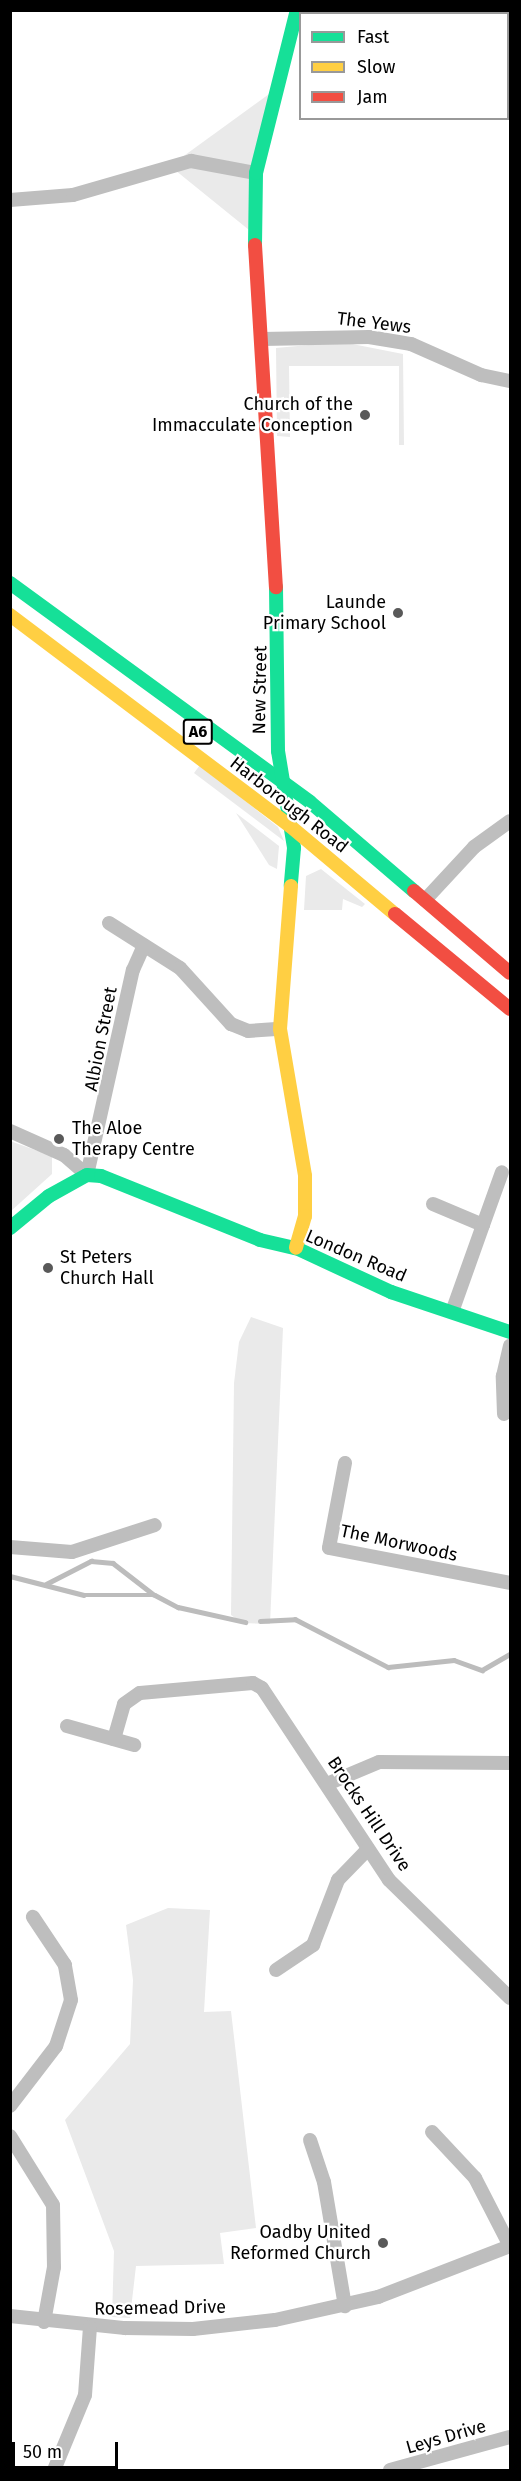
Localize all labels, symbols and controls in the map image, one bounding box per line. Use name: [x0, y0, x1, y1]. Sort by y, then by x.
legend: [299, 12, 509, 120]
text: Fast: [357, 26, 389, 48]
text: Slow: [357, 56, 395, 78]
text: Jam: [357, 86, 388, 108]
street label: The Yews: [336, 308, 412, 338]
place label: Church of the Immacculate Conception: [152, 394, 353, 436]
marker: Church of the Immacculate Conception: [358, 408, 372, 422]
place label: Launde Primary School: [263, 592, 386, 634]
marker: Launde Primary School: [391, 606, 405, 620]
street label: New Street: [248, 646, 272, 734]
road number: A6: [182, 719, 214, 745]
street label: Harborough Road: [226, 752, 352, 858]
street label: Albion Street: [80, 985, 122, 1093]
place label: The Aloe Therapy Centre: [72, 1118, 195, 1160]
marker: The Aloe Therapy Centre: [50, 1130, 68, 1148]
street label: London Road: [302, 1225, 410, 1287]
place label: St Peters Church Hall: [60, 1247, 154, 1290]
marker: St Peters Church Hall: [41, 1261, 55, 1275]
street label: The Morwoods: [339, 1520, 459, 1566]
street label: Brocks Hill Drive: [323, 1753, 415, 1875]
place label: Oadby United Reformed Church: [230, 2222, 371, 2264]
marker: Oadby United Reformed Church: [376, 2236, 390, 2250]
street label: Rosemead Drive: [94, 2296, 226, 2320]
street label: Leys Drive: [403, 2415, 489, 2459]
scale bar: [15, 2430, 122, 2468]
text: 50 m: [23, 2441, 62, 2463]

